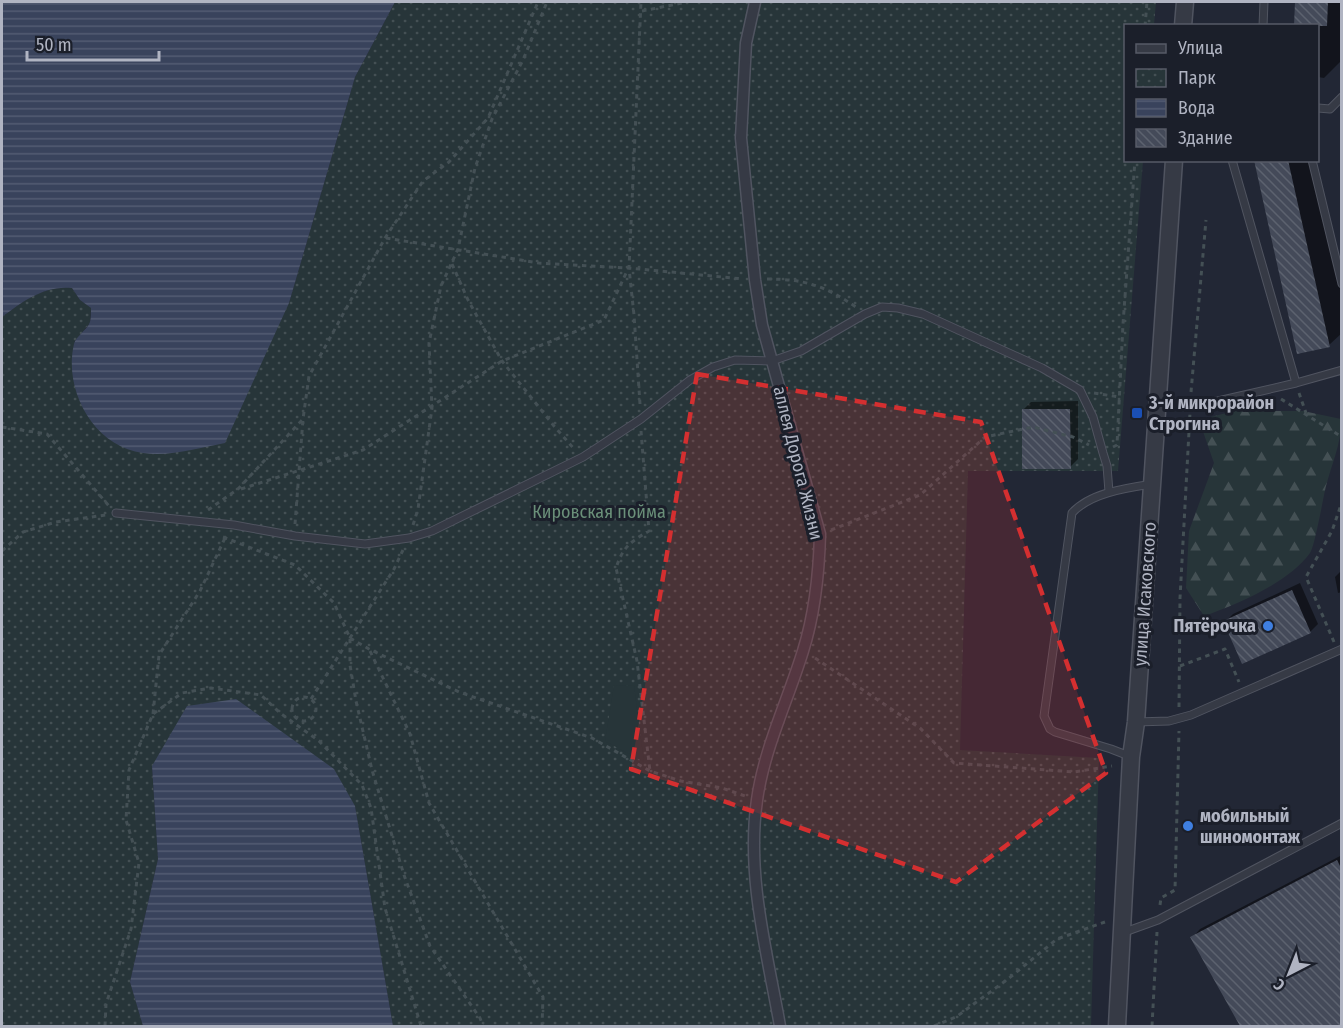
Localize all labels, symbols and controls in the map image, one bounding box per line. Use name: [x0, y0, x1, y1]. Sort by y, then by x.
scale bar: [27, 24, 159, 62]
legend: [1124, 24, 1319, 162]
text: 50 m: [36, 34, 72, 56]
text: Улица: [1177, 37, 1223, 59]
text: Парк: [1178, 67, 1216, 89]
text: Вода: [1178, 97, 1215, 119]
text: Здание: [1178, 127, 1233, 149]
street label: аллея Дорога Жизни: [768, 384, 828, 542]
place label: 3-й микрорайон Строгина: [1148, 392, 1274, 435]
marker: 3-й микрорайон Строгина: [1130, 406, 1144, 420]
park label: Кировская пойма: [532, 501, 666, 523]
street label: улица Исаковского: [1129, 521, 1161, 667]
place label: Пятёрочка: [1174, 615, 1256, 637]
marker: Пятёрочка: [1261, 619, 1275, 633]
place label: мобильный шиномонтаж: [1200, 805, 1301, 848]
marker: мобильный шиномонтаж: [1181, 819, 1195, 833]
north arrow: [1259, 944, 1319, 1004]
text: С: [1269, 975, 1289, 995]

